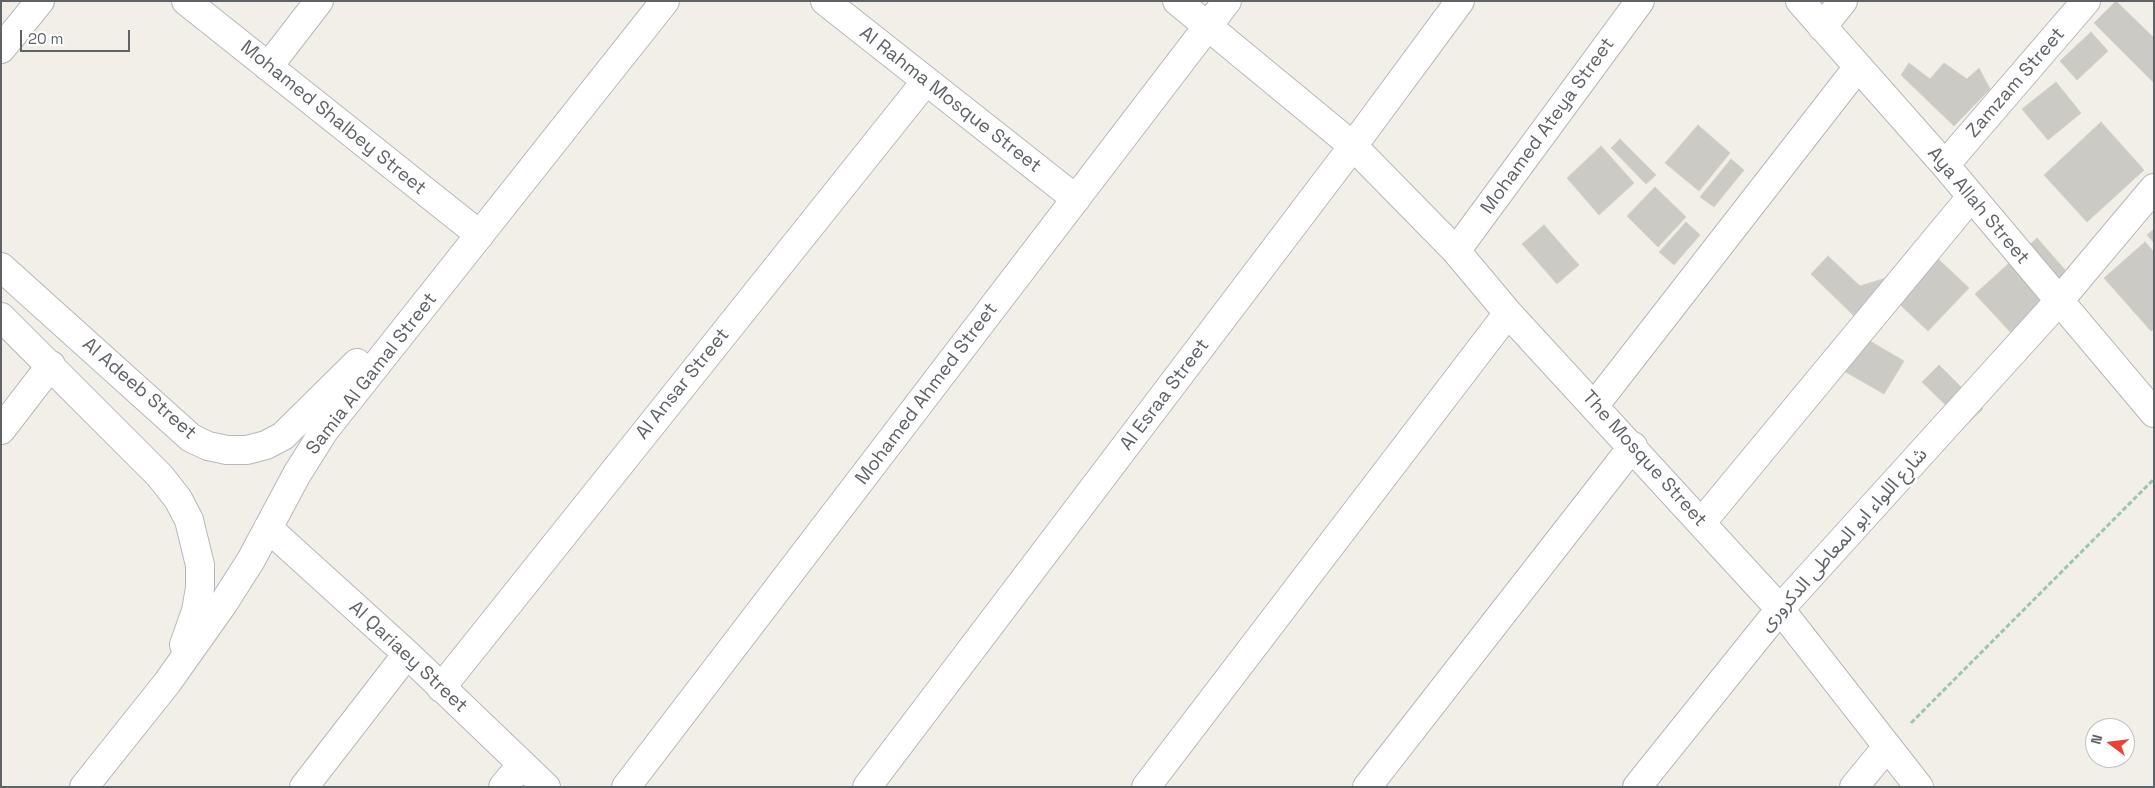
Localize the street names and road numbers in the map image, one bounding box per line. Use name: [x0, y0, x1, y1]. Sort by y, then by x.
street label: Al Rahma Mosque Street: [855, 22, 1045, 178]
street label: Zamzam Street: [1962, 23, 2070, 143]
street label: Mohamed Ateya Street: [1476, 33, 1620, 219]
street label: Mohamed Shalbey Street: [236, 36, 430, 200]
street label: Aya Allah Street: [1922, 143, 2034, 269]
street label: Samia Al Gamal Street: [302, 288, 442, 460]
street label: Mohamed Ahmed Street: [851, 299, 1003, 489]
street label: Al Ansar Street: [631, 324, 735, 444]
street label: Al Adeeb Street: [77, 333, 201, 445]
street label: Al Esraa Street: [1116, 335, 1214, 455]
street label: The Mosque Street: [1577, 386, 1711, 532]
street label: شارع اللواء ابو المعاطى الدكرورى: [1756, 444, 1932, 636]
street label: Al Qariaey Street: [344, 596, 472, 718]

